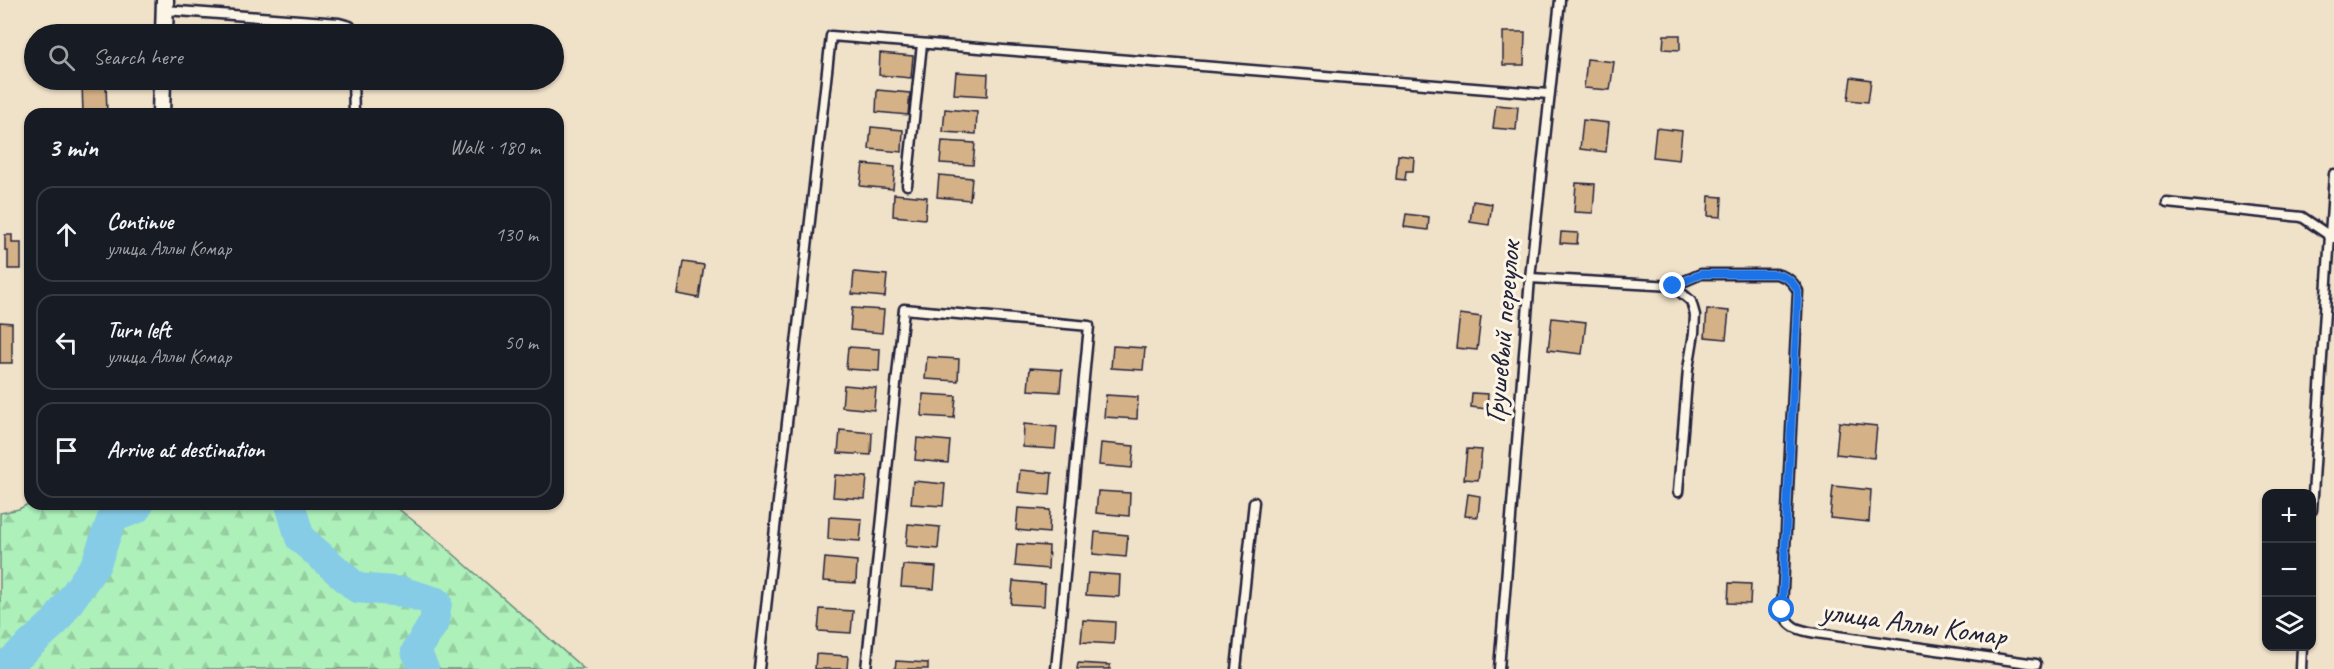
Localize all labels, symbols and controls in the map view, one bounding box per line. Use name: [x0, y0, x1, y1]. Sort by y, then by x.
search box: [24, 24, 564, 90]
icon: search: [45, 41, 78, 74]
text: Search here: [93, 43, 183, 71]
text: 3 min: [48, 131, 98, 164]
text: Walk · 180 m: [450, 135, 540, 160]
text: Continue: [107, 208, 173, 236]
icon: ahead: [50, 218, 83, 251]
text: 130 m: [495, 222, 538, 247]
text: улица Аллы Комар: [107, 236, 231, 261]
street label: Грушевый переулок: [1475, 237, 1529, 424]
route end: [1659, 272, 1685, 298]
text: Turn left: [107, 316, 171, 344]
icon: left: [50, 326, 83, 359]
text: 50 m: [504, 330, 538, 355]
text: улица Аллы Комар: [107, 344, 231, 369]
icon: arrive: [50, 434, 83, 467]
text: Arrive at destination: [107, 436, 264, 464]
map controls: [2262, 489, 2316, 651]
button: +: [2262, 489, 2316, 543]
button: −: [2262, 543, 2316, 597]
street label: улица Аллы Комар: [1817, 591, 2011, 655]
route start: [1768, 596, 1794, 622]
button: layers: [2262, 597, 2316, 651]

